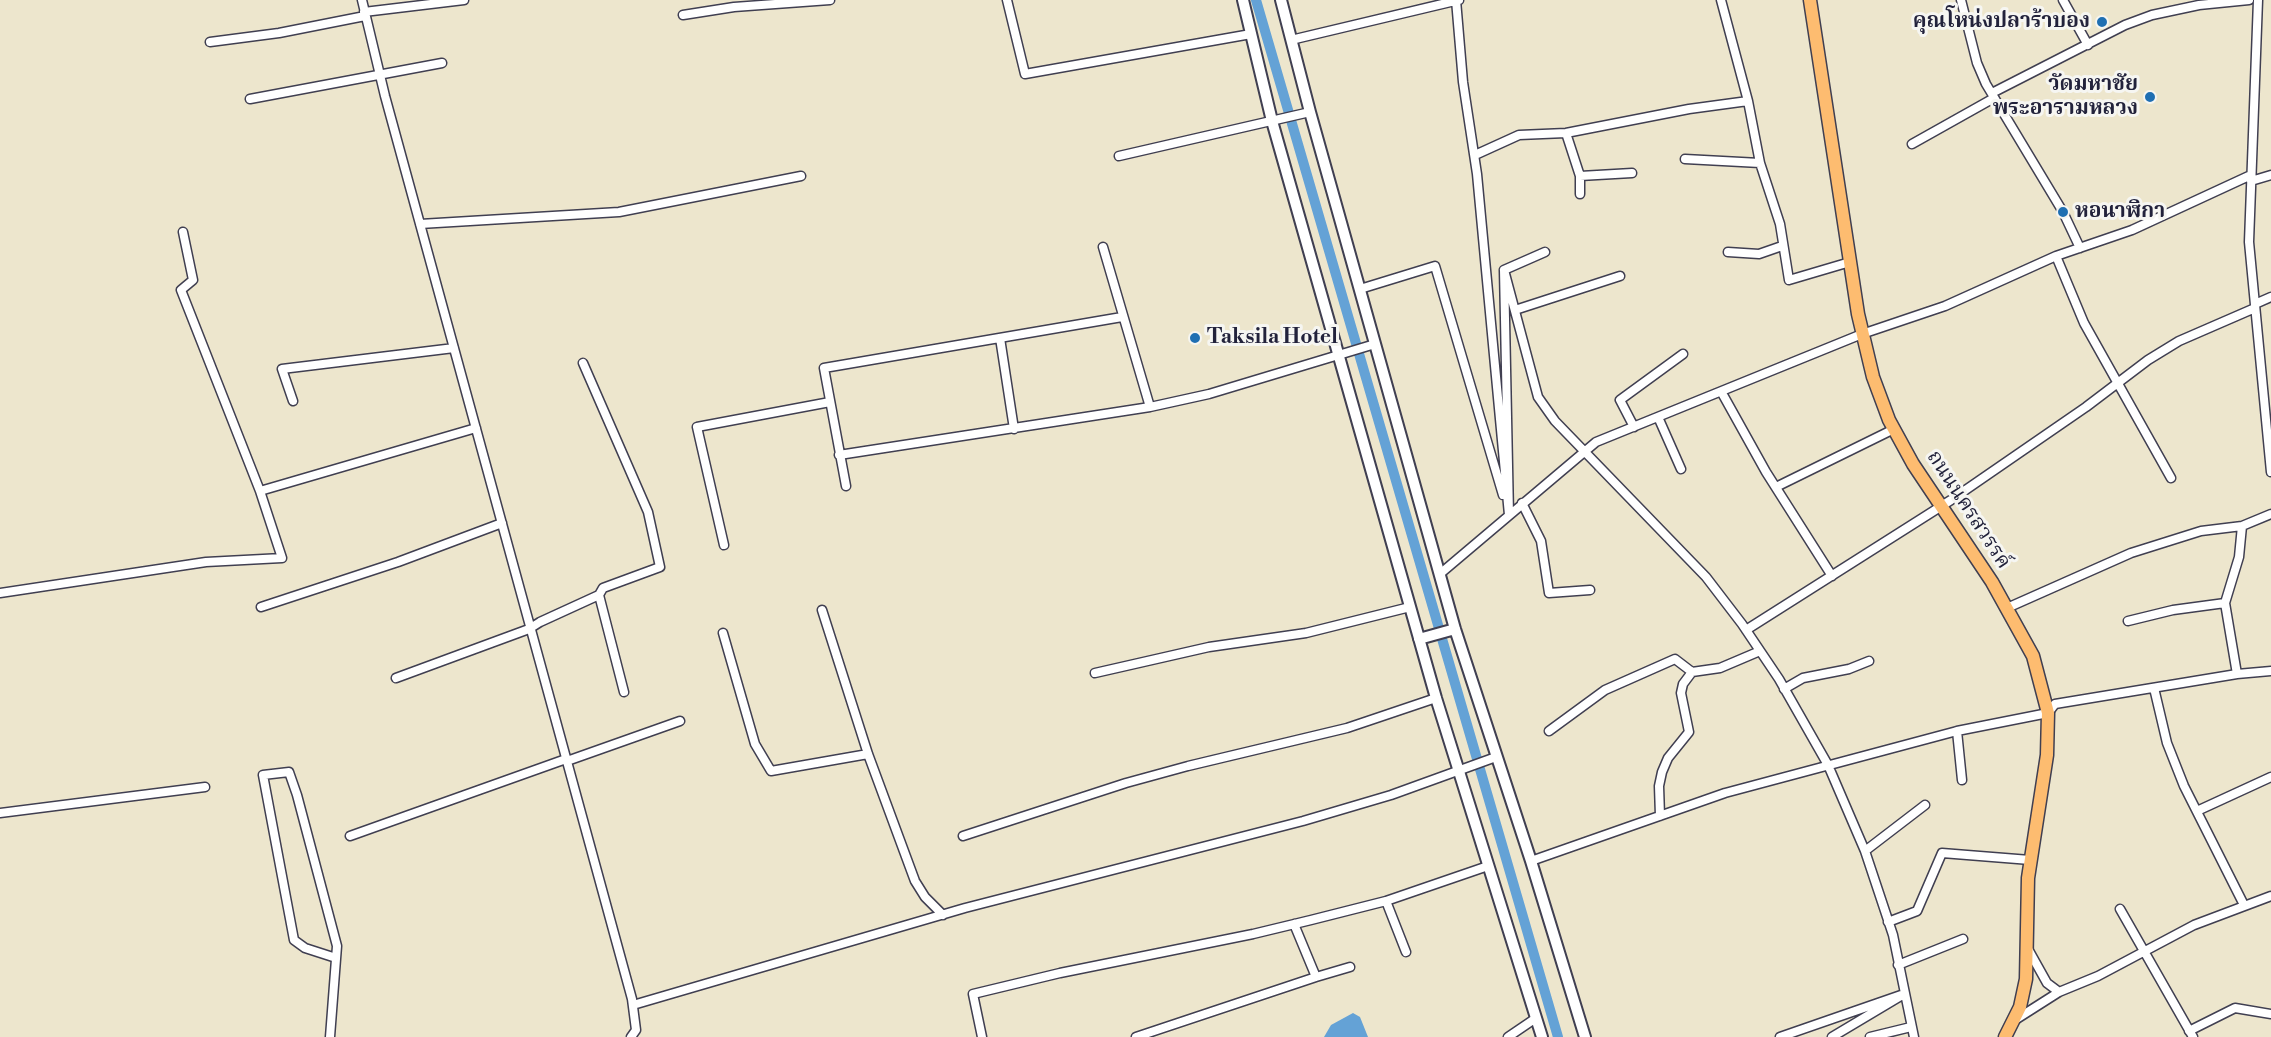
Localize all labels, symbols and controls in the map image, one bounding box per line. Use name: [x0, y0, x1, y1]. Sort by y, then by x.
place label: คุณโหน่งปลาร้าบอง: [1913, 9, 2090, 35]
marker: คุณโหน่งปลาร้าบอง: [2095, 15, 2109, 29]
place label: วัดมหาชัย พระอารามหลวง: [1993, 72, 2138, 122]
marker: วัดมหาชัย พระอารามหลวง: [2143, 90, 2157, 104]
place label: หอนาฬิกา: [2075, 199, 2165, 225]
marker: หอนาฬิกา: [2056, 205, 2070, 219]
place label: Taksila Hotel: [1207, 325, 1338, 351]
marker: Taksila Hotel: [1188, 331, 1202, 345]
street label: ถนนนครสวรรค์: [1920, 446, 2016, 574]

